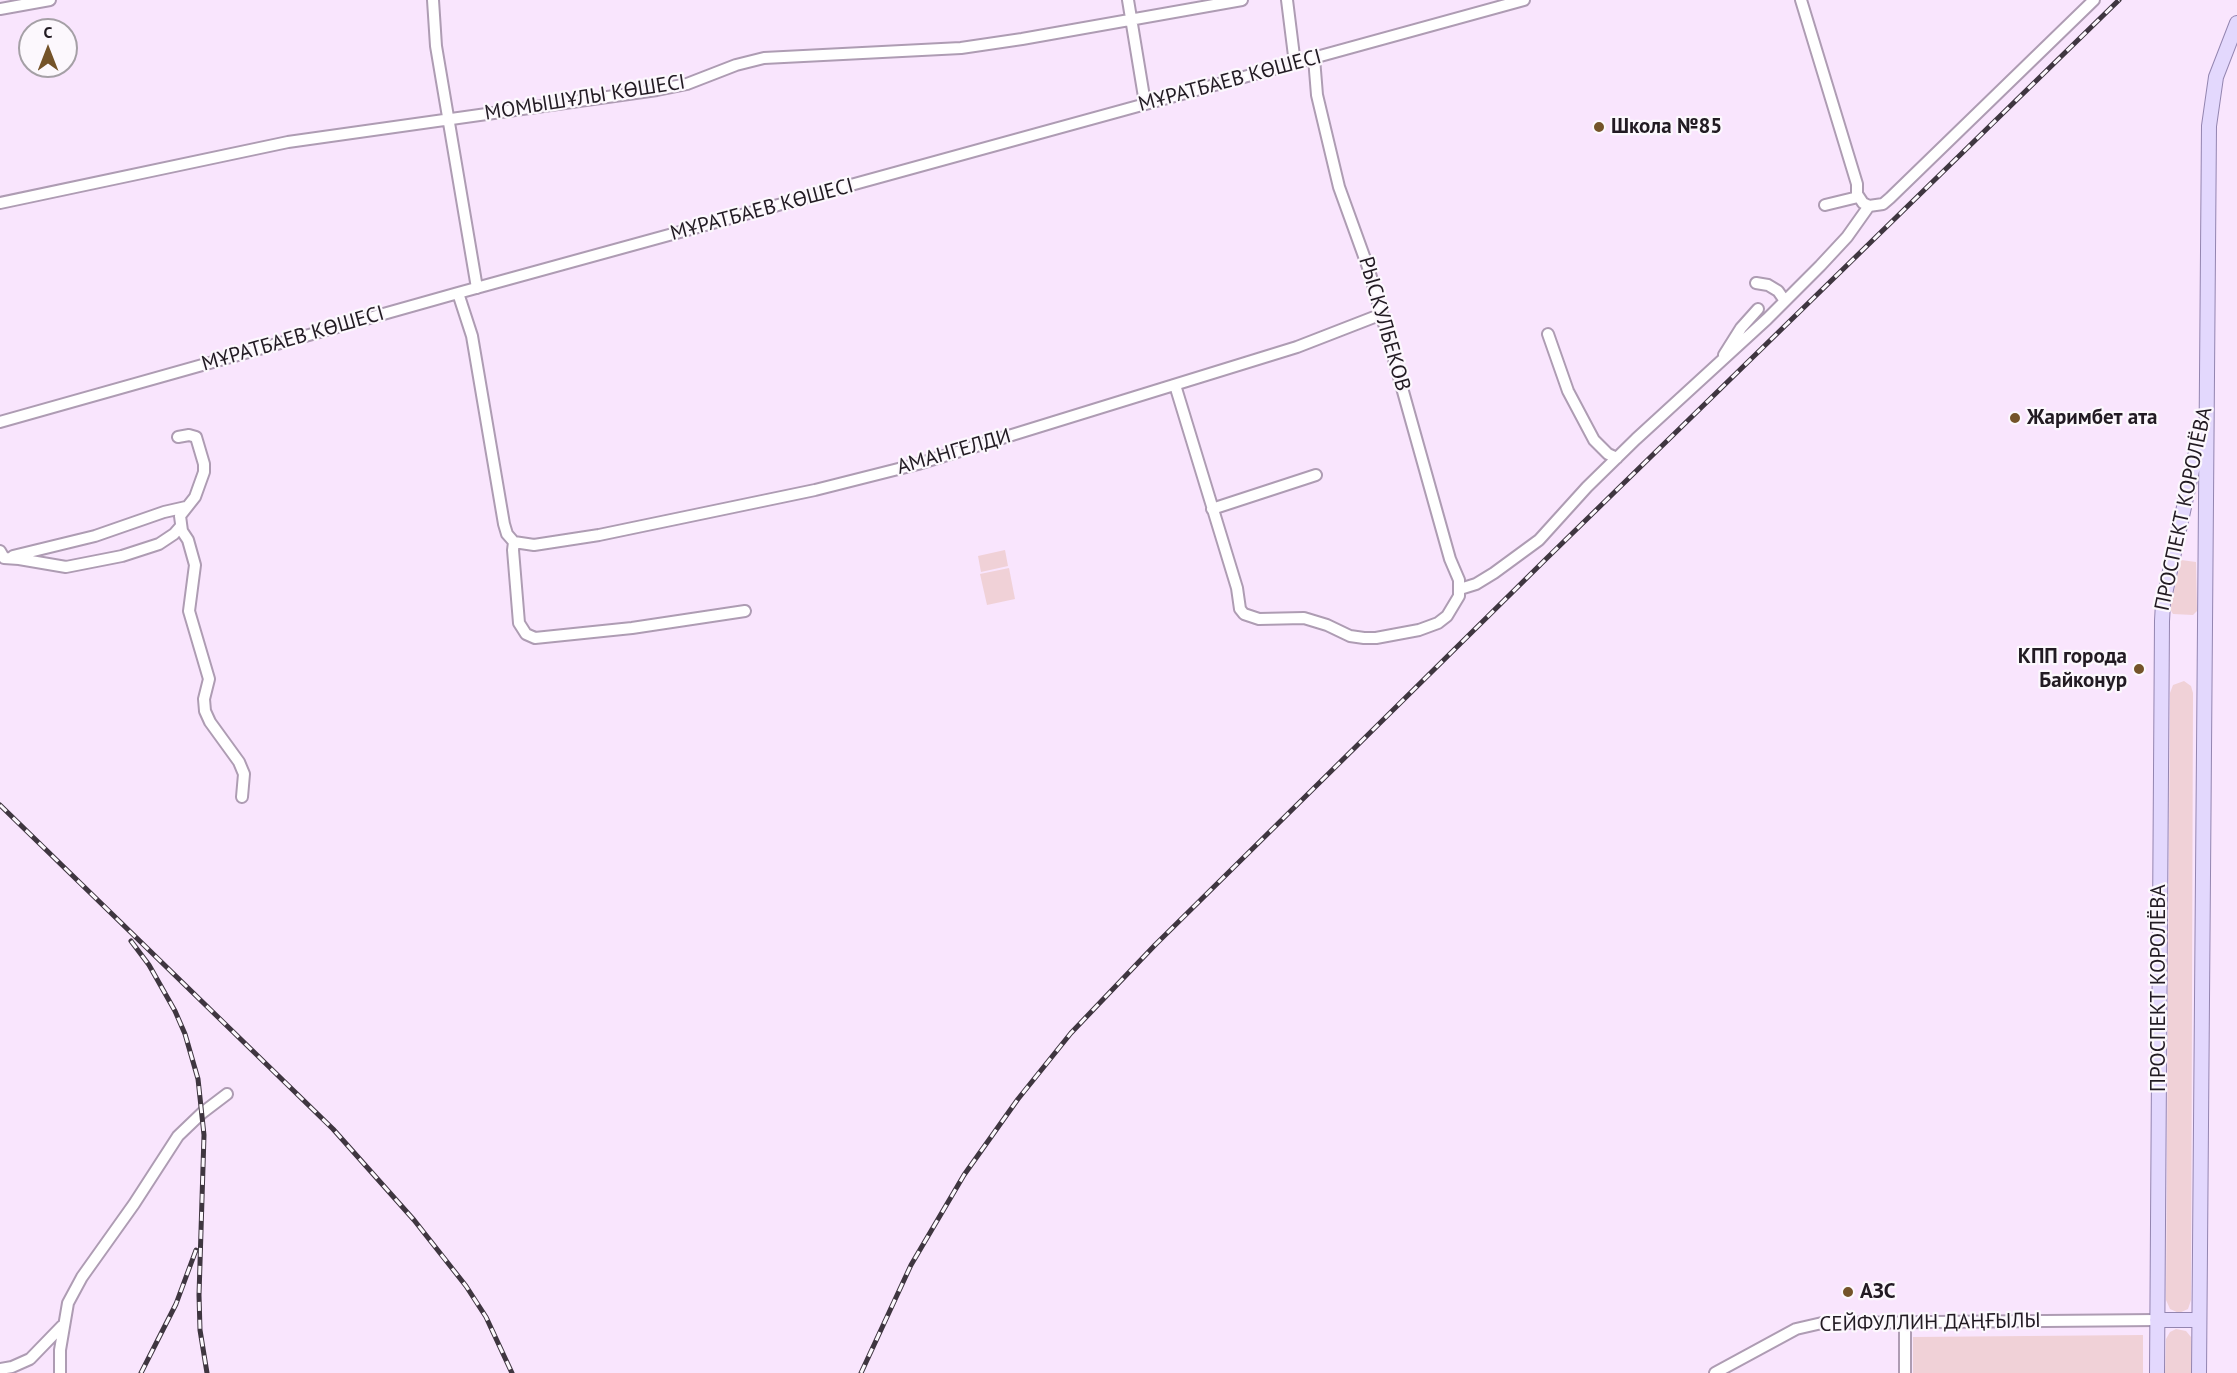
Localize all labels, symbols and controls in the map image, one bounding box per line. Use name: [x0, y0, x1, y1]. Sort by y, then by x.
north arrow: [18, 18, 78, 78]
text: С: [44, 22, 52, 42]
street label: МҰРАТБАЕВ КӨШЕСІ: [1136, 44, 1324, 118]
street label: МОМЫШҰЛЫ КӨШЕСІ: [483, 70, 687, 126]
place label: Школа №85: [1611, 114, 1722, 140]
marker: Школа №85: [1592, 120, 1606, 134]
street label: МҰРАТБАЕВ КӨШЕСІ: [668, 173, 856, 247]
street label: РЫСКУЛБЕКОВ: [1353, 254, 1415, 394]
street label: МҰРАТБАЕВ КӨШЕСІ: [199, 301, 387, 377]
place label: Жаримбет ата: [2027, 405, 2157, 431]
street label: ПРОСПЕКТ КОРОЛЁВА: [2150, 405, 2218, 613]
marker: Жаримбет ата: [2008, 411, 2022, 425]
street label: АМАНГЕЛДИ: [894, 424, 1014, 480]
place label: КПП города Байконур: [2018, 644, 2127, 694]
marker: КПП города Байконур: [2132, 662, 2146, 676]
street label: ПРОСПЕКТ КОРОЛЁВА: [2146, 884, 2172, 1092]
place label: АЗС: [1860, 1279, 1895, 1305]
marker: АЗС: [1841, 1285, 1855, 1299]
street label: СЕЙФУЛЛИН ДАҢҒЫЛЫ: [1819, 1308, 2041, 1338]

